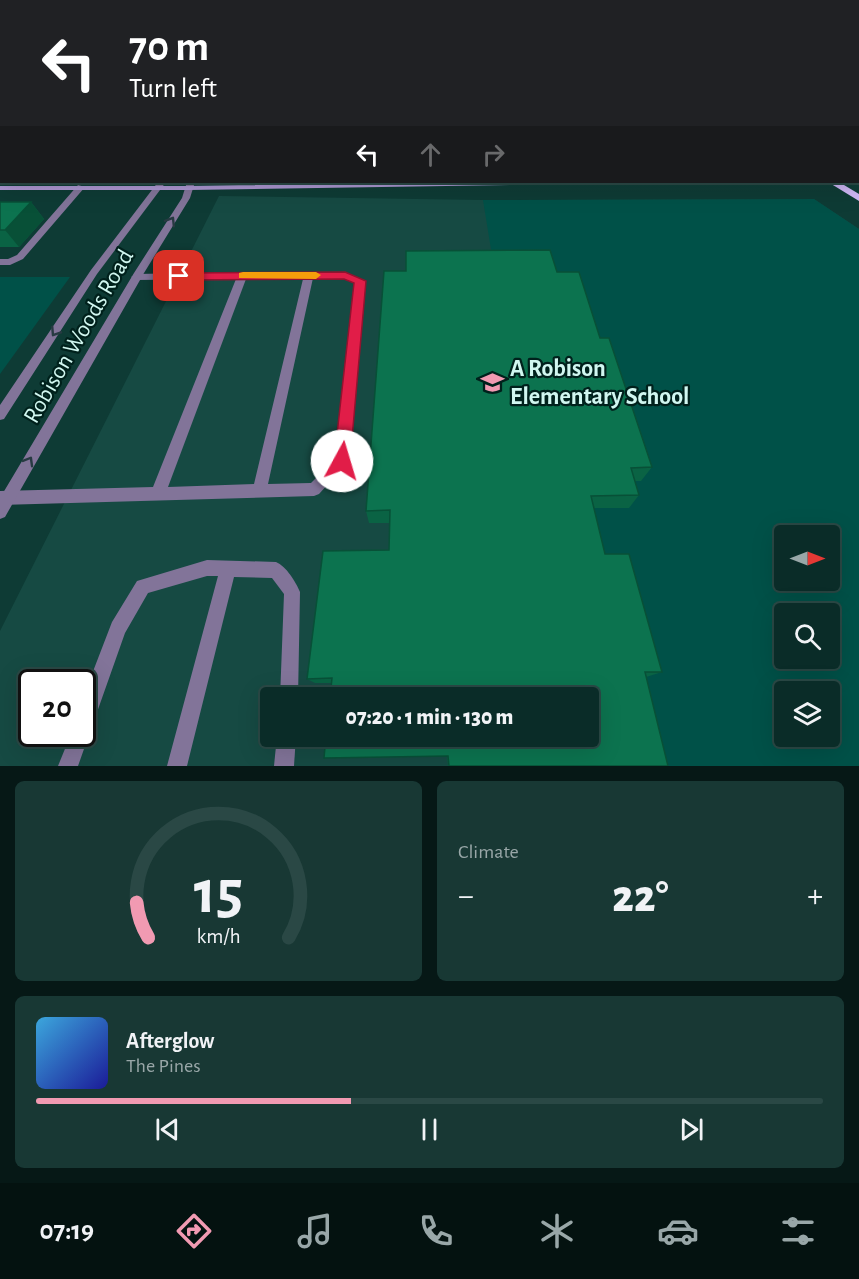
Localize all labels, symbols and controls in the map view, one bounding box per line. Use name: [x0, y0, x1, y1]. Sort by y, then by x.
icon: left: [30, 24, 108, 102]
text: 70 m: [129, 26, 209, 68]
text: Turn left: [129, 75, 217, 102]
icon: left: [351, 138, 384, 171]
icon: ahead: [414, 138, 447, 171]
icon: right: [477, 138, 510, 171]
one-way arrow: [164, 217, 176, 227]
street label: Robison Woods Road: [19, 246, 138, 427]
pin: [153, 250, 204, 301]
icon: arrive: [162, 259, 195, 292]
one-way arrow: [51, 325, 62, 336]
place label: A Robison Elementary School: [510, 357, 689, 409]
school or university icon: A Robison Elementary School: [479, 369, 505, 395]
position arrow: [310, 429, 374, 493]
one-way arrow: [22, 457, 34, 467]
north arrow: [774, 525, 840, 591]
map controls: [774, 525, 840, 747]
button: search: [774, 603, 840, 669]
speed limit sign: 20: [18, 669, 96, 747]
button: layers: [774, 681, 840, 747]
text: 07:20 · 1 min · 130 m: [346, 706, 513, 728]
text: Climate: [458, 842, 519, 862]
text: 15: [194, 862, 243, 924]
text: 22°: [612, 875, 669, 920]
text: −: [458, 880, 474, 913]
text: +: [807, 880, 823, 913]
text: km/h: [196, 926, 241, 947]
text: Afterglow: [126, 1030, 214, 1052]
text: The Pines: [126, 1056, 201, 1076]
icon: previous: [151, 1113, 184, 1146]
icon: pause: [413, 1113, 446, 1146]
icon: next: [675, 1113, 708, 1146]
icon: directions: [173, 1210, 215, 1252]
icon: music: [294, 1210, 336, 1252]
icon: phone: [415, 1210, 457, 1252]
icon: climate: [536, 1210, 578, 1252]
icon: car: [657, 1210, 699, 1252]
icon: filters: [777, 1210, 819, 1252]
text: 07:19: [39, 1217, 94, 1244]

